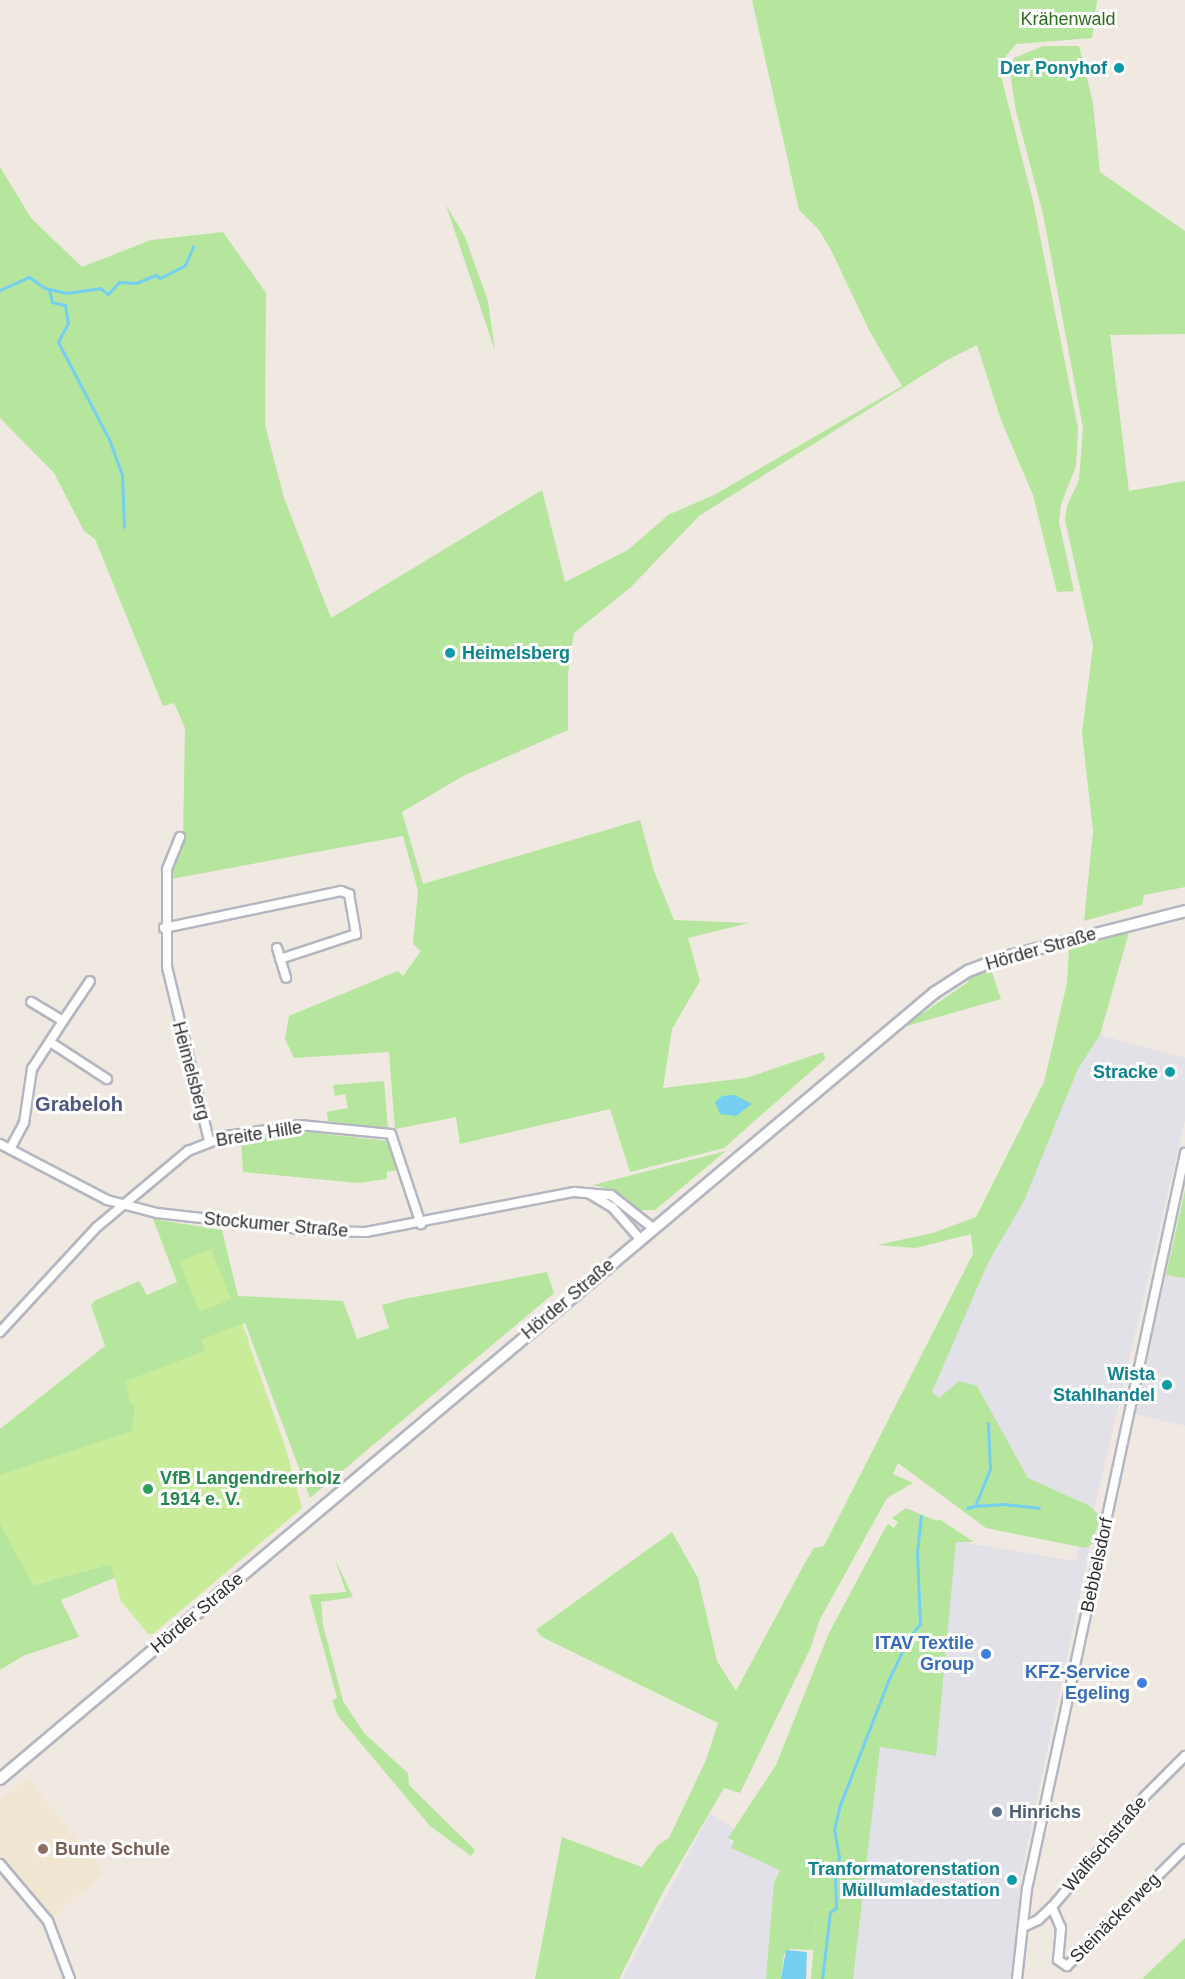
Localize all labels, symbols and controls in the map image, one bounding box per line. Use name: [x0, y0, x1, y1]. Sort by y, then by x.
park label: Krähenwald: [1020, 8, 1116, 30]
place label: Der Ponyhof: [1000, 57, 1107, 79]
marker: Der Ponyhof: [1112, 61, 1126, 75]
place label: Heimelsberg: [462, 642, 570, 664]
marker: Heimelsberg: [443, 646, 457, 660]
street label: Hörder Straße: [983, 923, 1099, 975]
street label: Heimelsberg: [167, 1019, 215, 1123]
place label: Stracke: [1093, 1061, 1158, 1083]
marker: Stracke: [1163, 1065, 1177, 1079]
district label: Grabeloh: [35, 1092, 123, 1116]
street label: Breite Hille: [214, 1117, 304, 1151]
street label: Stockumer Straße: [203, 1208, 349, 1242]
street label: Hörder Straße: [517, 1254, 619, 1344]
place label: Wista Stahlhandel: [1053, 1364, 1155, 1406]
marker: Wista Stahlhandel: [1160, 1378, 1174, 1392]
place label: VfB Langendreerholz 1914 e. V.: [160, 1468, 341, 1510]
marker: VfB Langendreerholz 1914 e. V.: [141, 1482, 155, 1496]
street label: Bebbelsdorf: [1076, 1516, 1118, 1614]
street label: Hörder Straße: [146, 1568, 248, 1658]
place label: ITAV Textile Group: [875, 1633, 974, 1676]
marker: ITAV Textile Group: [979, 1647, 993, 1661]
place label: KFZ-Service Egeling: [1025, 1662, 1130, 1704]
marker: KFZ-Service Egeling: [1135, 1676, 1149, 1690]
street label: Walfischstraße: [1059, 1792, 1151, 1896]
place label: Hinrichs: [1009, 1801, 1081, 1823]
marker: Hinrichs: [990, 1805, 1004, 1819]
place label: Bunte Schule: [55, 1838, 170, 1860]
marker: Bunte Schule: [36, 1842, 50, 1856]
place label: Tranformatorenstation Müllumladestation: [808, 1859, 1000, 1902]
street label: Steinäckerweg: [1066, 1869, 1164, 1967]
marker: Tranformatorenstation Müllumladestation: [1005, 1873, 1019, 1887]

